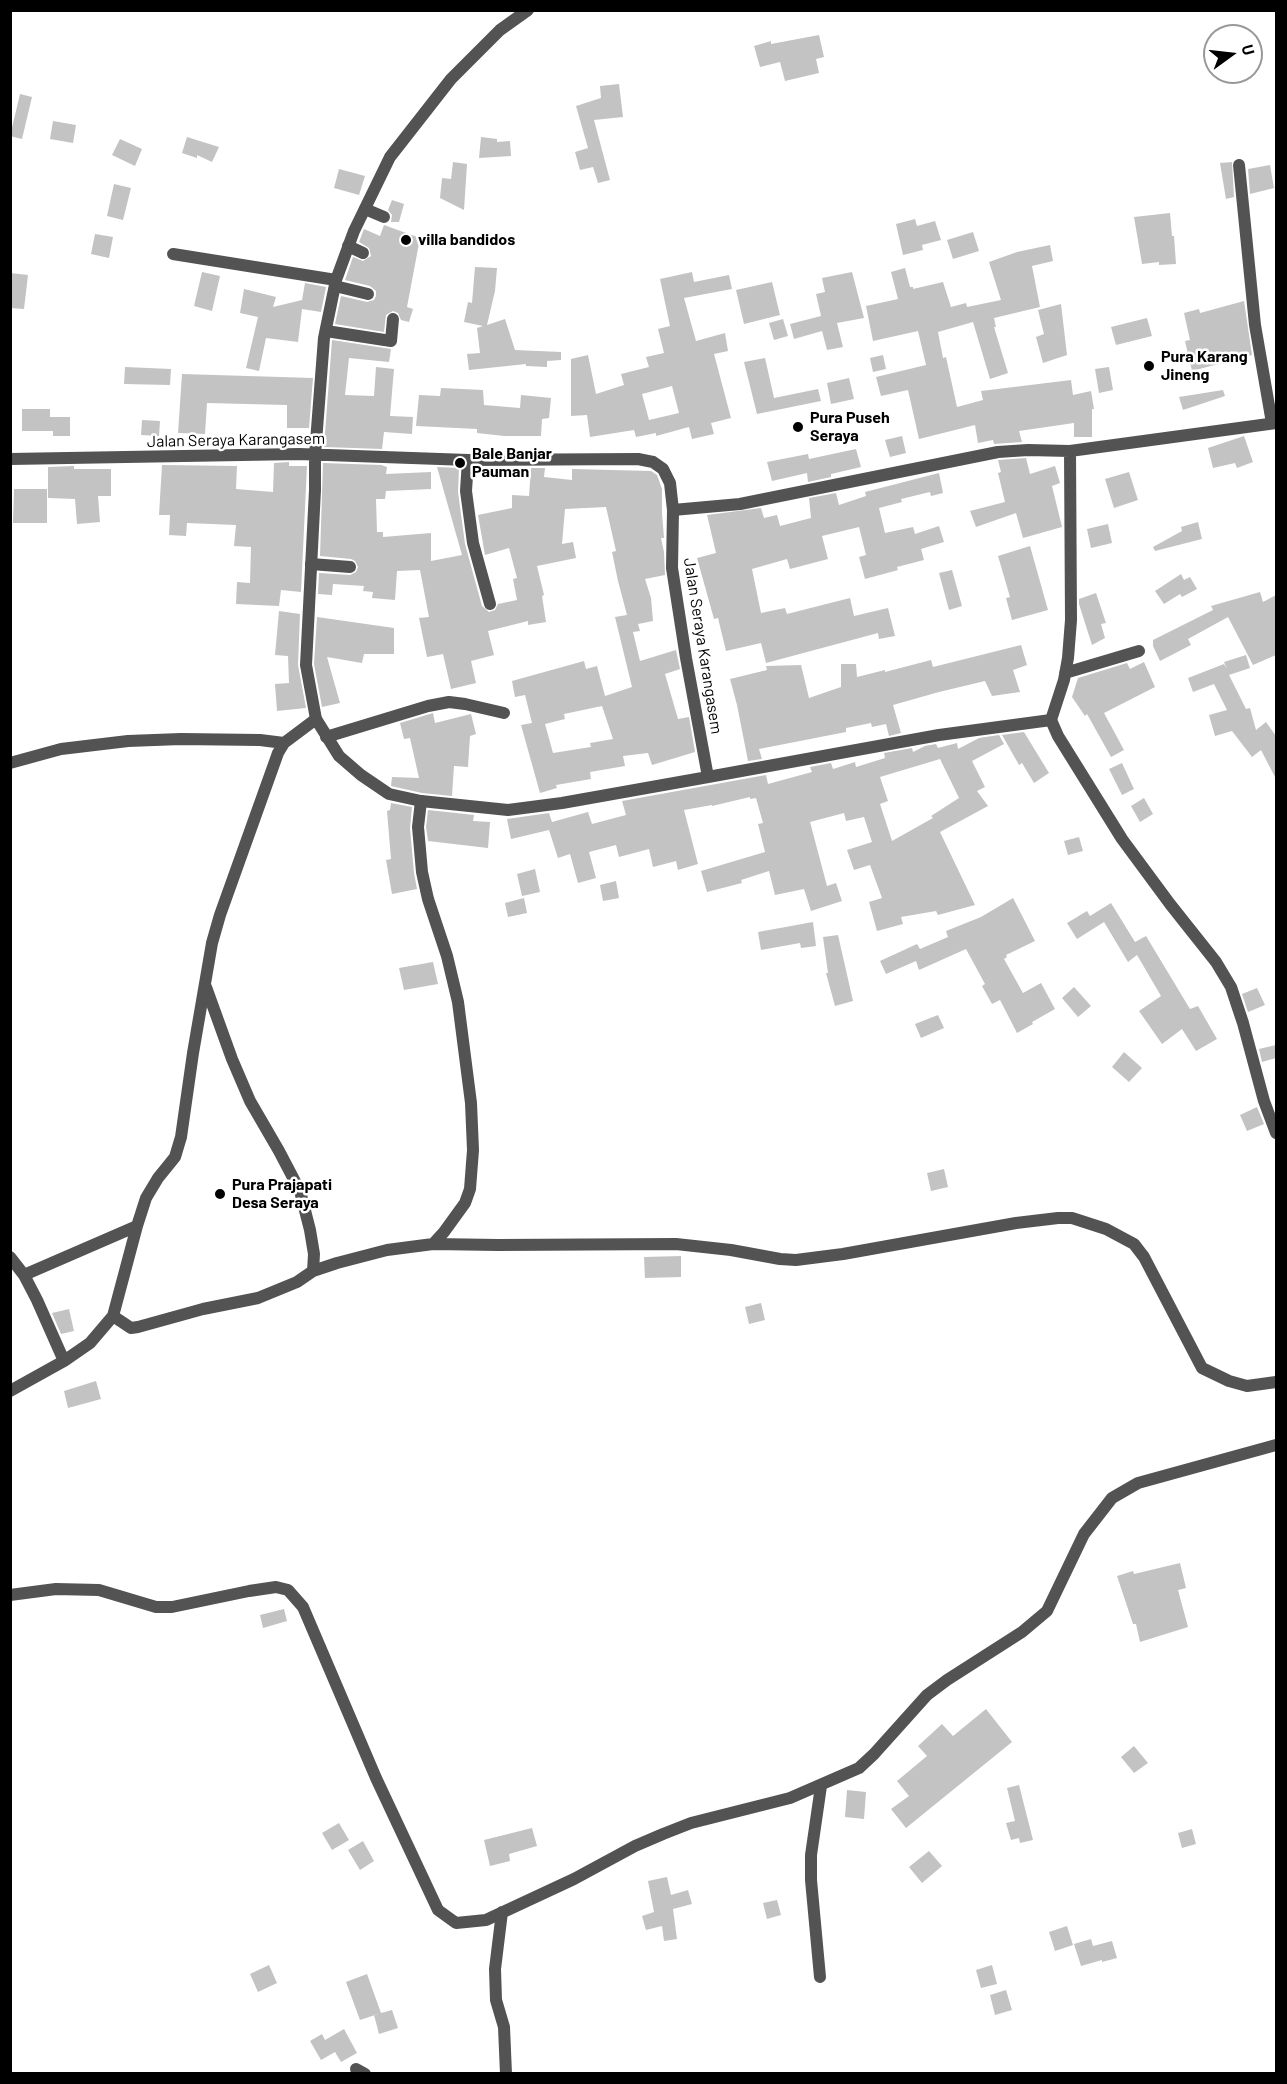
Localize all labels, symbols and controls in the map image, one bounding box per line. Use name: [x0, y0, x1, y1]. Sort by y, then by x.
north arrow: [1203, 24, 1263, 84]
text: U: [1238, 42, 1259, 57]
place label: villa bandidos: [418, 230, 515, 250]
marker: villa bandidos: [399, 233, 413, 247]
place label: Pura Karang Jineng: [1161, 347, 1248, 385]
marker: Pura Karang Jineng: [1142, 359, 1156, 373]
place label: Pura Puseh Seraya: [810, 408, 890, 446]
marker: Pura Puseh Seraya: [791, 420, 805, 434]
street label: Jalan Seraya Karangasem: [147, 429, 325, 451]
place label: Bale Banjar Pauman: [472, 444, 552, 482]
marker: Bale Banjar Pauman: [453, 456, 467, 470]
street label: Jalan Seraya Karangasem: [680, 557, 726, 735]
place label: Pura Prajapati Desa Seraya: [232, 1175, 332, 1213]
marker: Pura Prajapati Desa Seraya: [213, 1187, 227, 1201]

